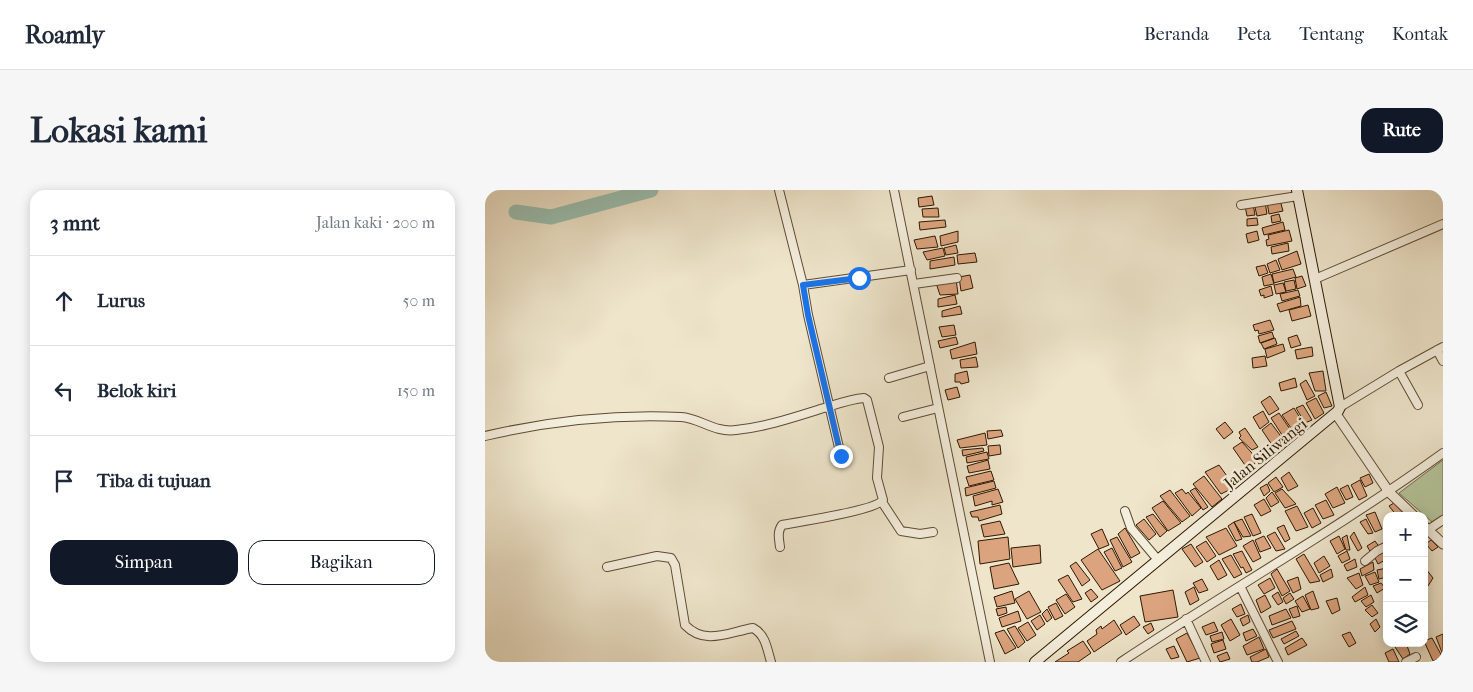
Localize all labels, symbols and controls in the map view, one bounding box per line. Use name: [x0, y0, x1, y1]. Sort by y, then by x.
text: Roamly: [25, 21, 104, 49]
text: Beranda: [1144, 24, 1209, 45]
text: Peta: [1237, 24, 1271, 45]
text: Tentang: [1299, 24, 1364, 45]
text: Kontak: [1392, 24, 1448, 45]
button: Rute: [1361, 108, 1443, 153]
text: Lokasi kami: [30, 110, 207, 151]
text: 3 mnt: [50, 211, 100, 235]
text: Jalan kaki · 200 m: [316, 213, 435, 232]
route start: [848, 267, 871, 290]
icon: ahead: [50, 287, 78, 315]
text: Lurus: [97, 290, 145, 312]
text: 50 m: [403, 291, 435, 310]
icon: left: [50, 377, 78, 405]
text: Belok kiri: [97, 380, 176, 402]
text: 150 m: [397, 381, 435, 400]
street label: Jalan Siliwangi: [1218, 414, 1311, 494]
route end: [830, 445, 853, 468]
icon: arrive: [50, 467, 78, 495]
text: Tiba di tujuan: [97, 470, 211, 492]
map controls: [1383, 512, 1428, 647]
button: +: [1383, 512, 1428, 557]
button: Simpan: [50, 540, 238, 585]
button: Bagikan: [248, 540, 435, 585]
button: −: [1383, 557, 1428, 602]
button: layers: [1383, 602, 1428, 647]

